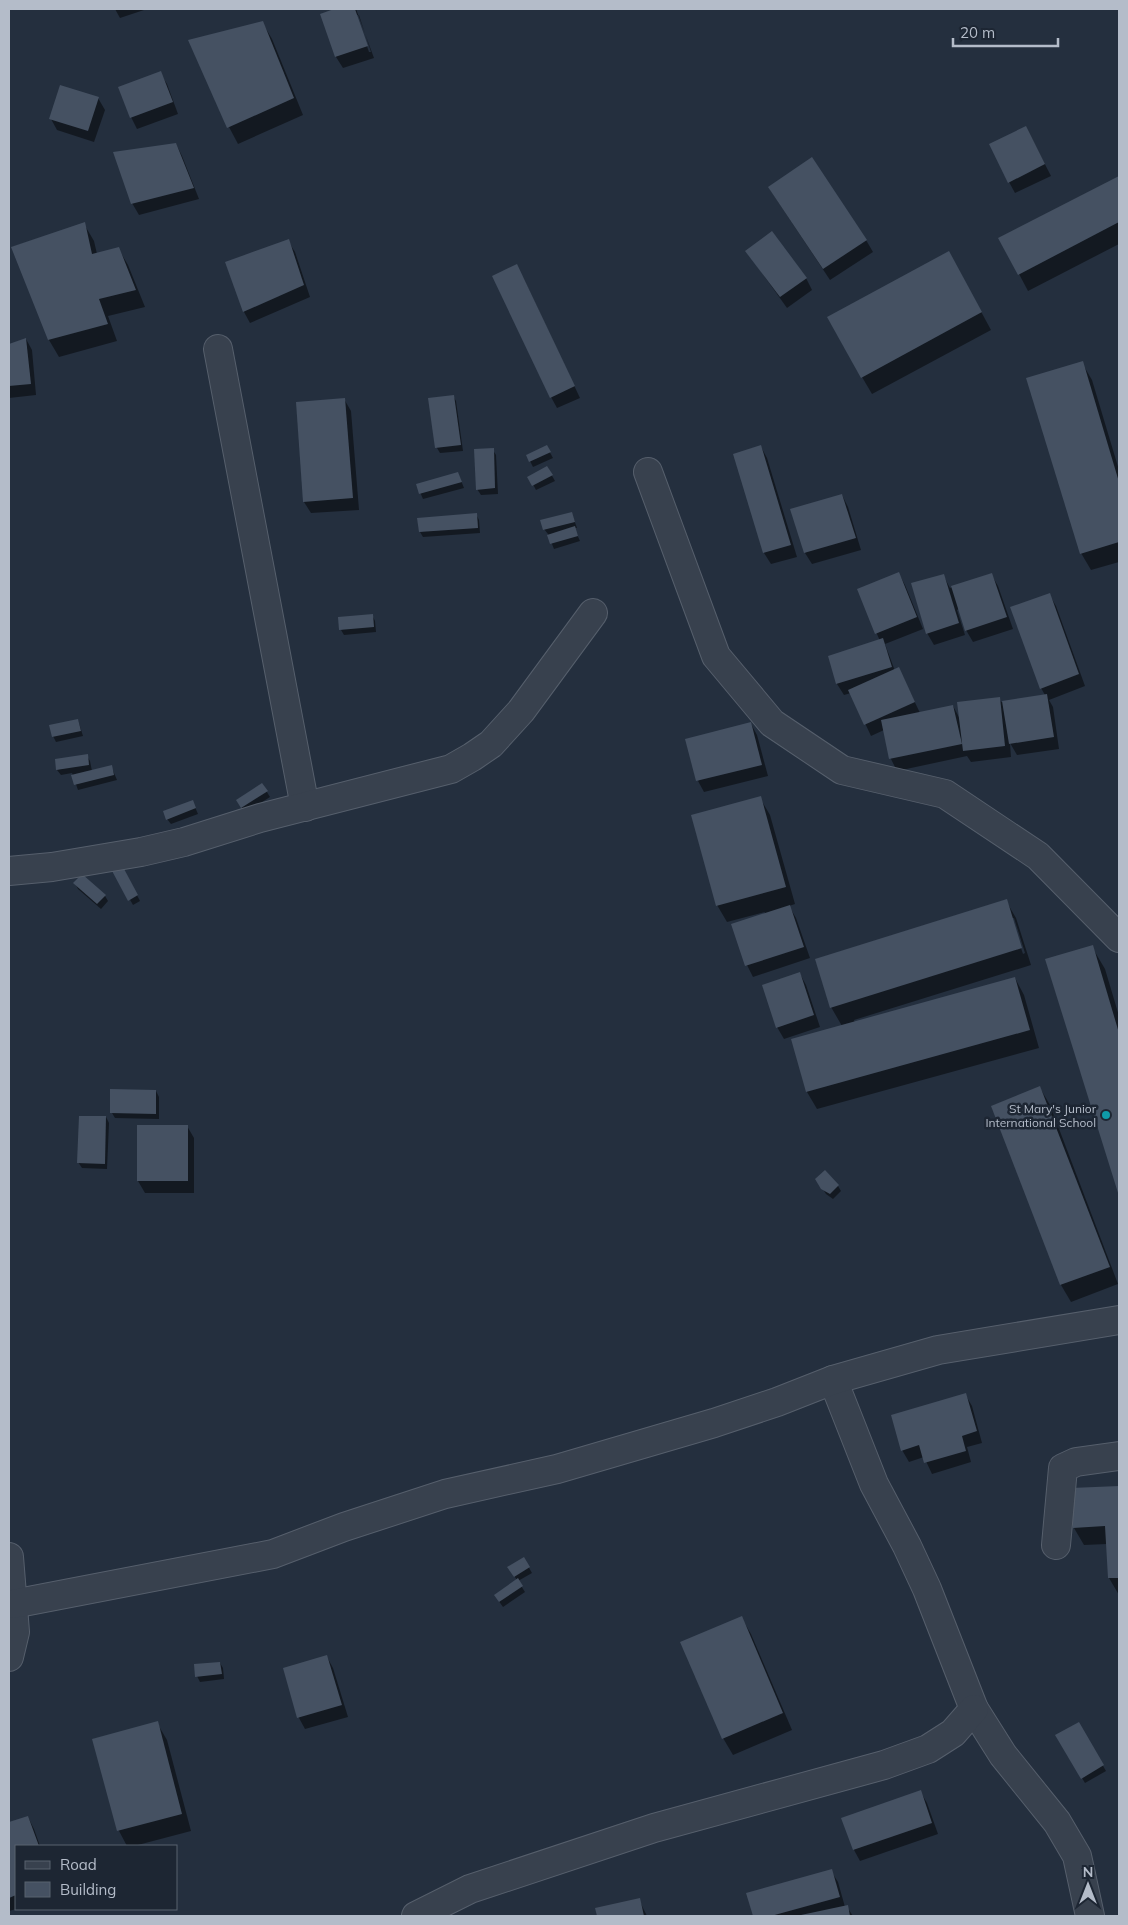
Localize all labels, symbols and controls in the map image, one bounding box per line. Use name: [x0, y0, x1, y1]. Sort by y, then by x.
scale bar: [953, 15, 1058, 47]
text: 20 m: [960, 23, 995, 42]
place label: St Mary's Junior International School: [985, 1101, 1097, 1130]
marker: St Mary's Junior International School: [1100, 1109, 1112, 1121]
legend: [15, 1845, 178, 1910]
text: Road: [60, 1855, 97, 1874]
north arrow: [1063, 1860, 1113, 1910]
text: N: [1083, 1863, 1093, 1881]
text: Building: [60, 1880, 116, 1899]

